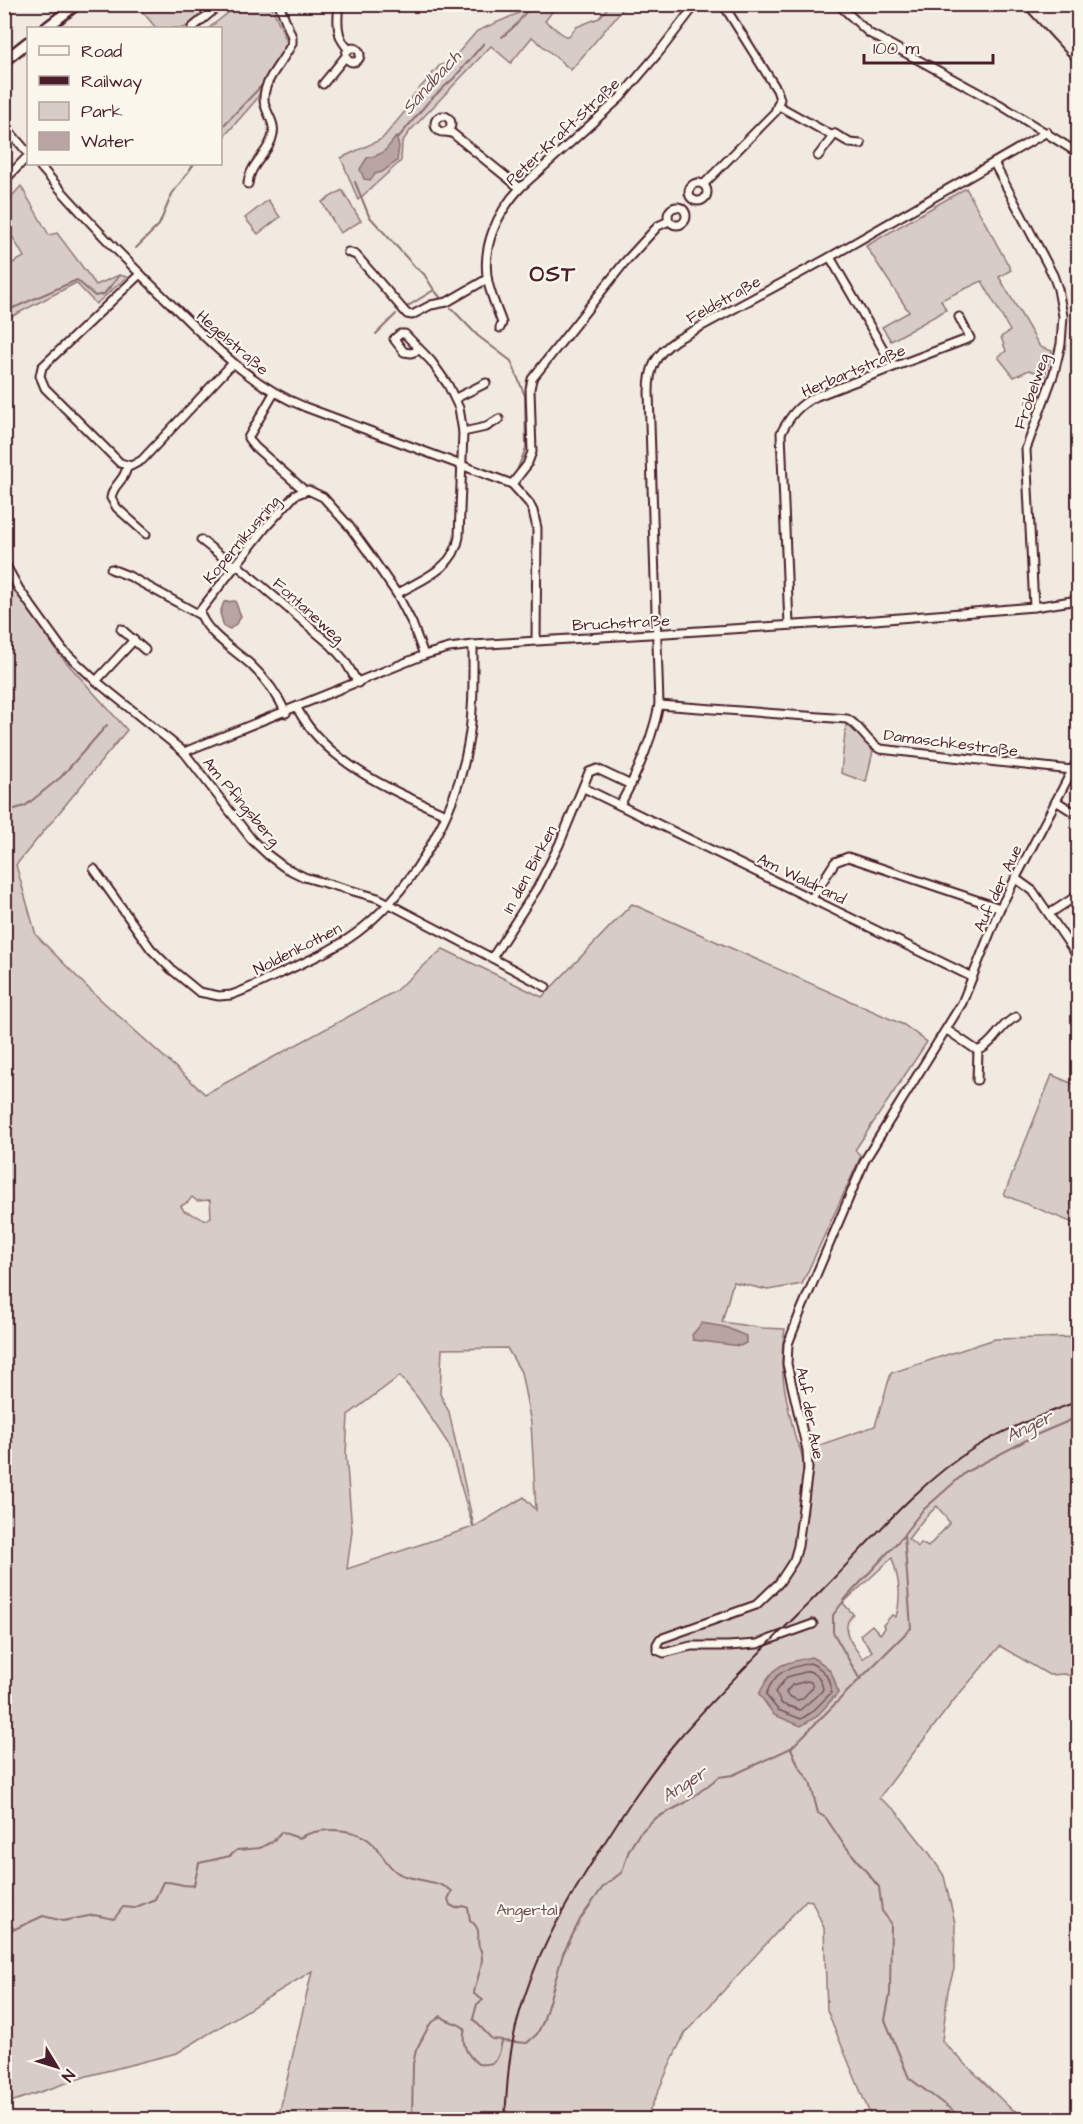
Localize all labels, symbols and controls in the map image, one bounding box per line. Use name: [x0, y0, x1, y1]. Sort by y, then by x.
legend: [27, 27, 222, 165]
scale bar: [864, 27, 993, 65]
text: 100 m: [873, 36, 919, 61]
text: Road: [81, 39, 122, 64]
water label: Sandbach: [396, 44, 468, 120]
text: Railway: [81, 69, 142, 95]
street label: Peter-Kraft-Straße: [501, 73, 625, 191]
text: Park: [81, 99, 123, 124]
text: Water: [81, 129, 134, 154]
district label: OST: [529, 259, 577, 290]
street label: Feldstraße: [682, 270, 765, 329]
street label: Hegelstraße: [191, 305, 274, 381]
street label: Herbartstraße: [798, 339, 909, 403]
street label: Fröbelweg: [1009, 350, 1056, 433]
street label: Kopernikusring: [198, 491, 286, 589]
street label: Fontaneweg: [267, 573, 349, 649]
street label: Bruchstraße: [572, 609, 671, 637]
street label: Damaschkestraße: [882, 724, 1020, 762]
street label: Am Pfingsberg: [197, 752, 285, 852]
street label: In den Birken: [497, 821, 562, 918]
street label: Auf der Aue: [968, 841, 1028, 935]
street label: Am Waldrand: [754, 848, 850, 910]
street label: Noldenkothen: [250, 917, 345, 981]
street label: Auf der Aue: [790, 1365, 830, 1461]
water label: Anger: [1002, 1403, 1059, 1449]
water label: Anger: [657, 1759, 714, 1809]
park label: Angertal: [496, 1899, 558, 1922]
north arrow: [27, 2037, 87, 2097]
text: N: [56, 2065, 80, 2086]

